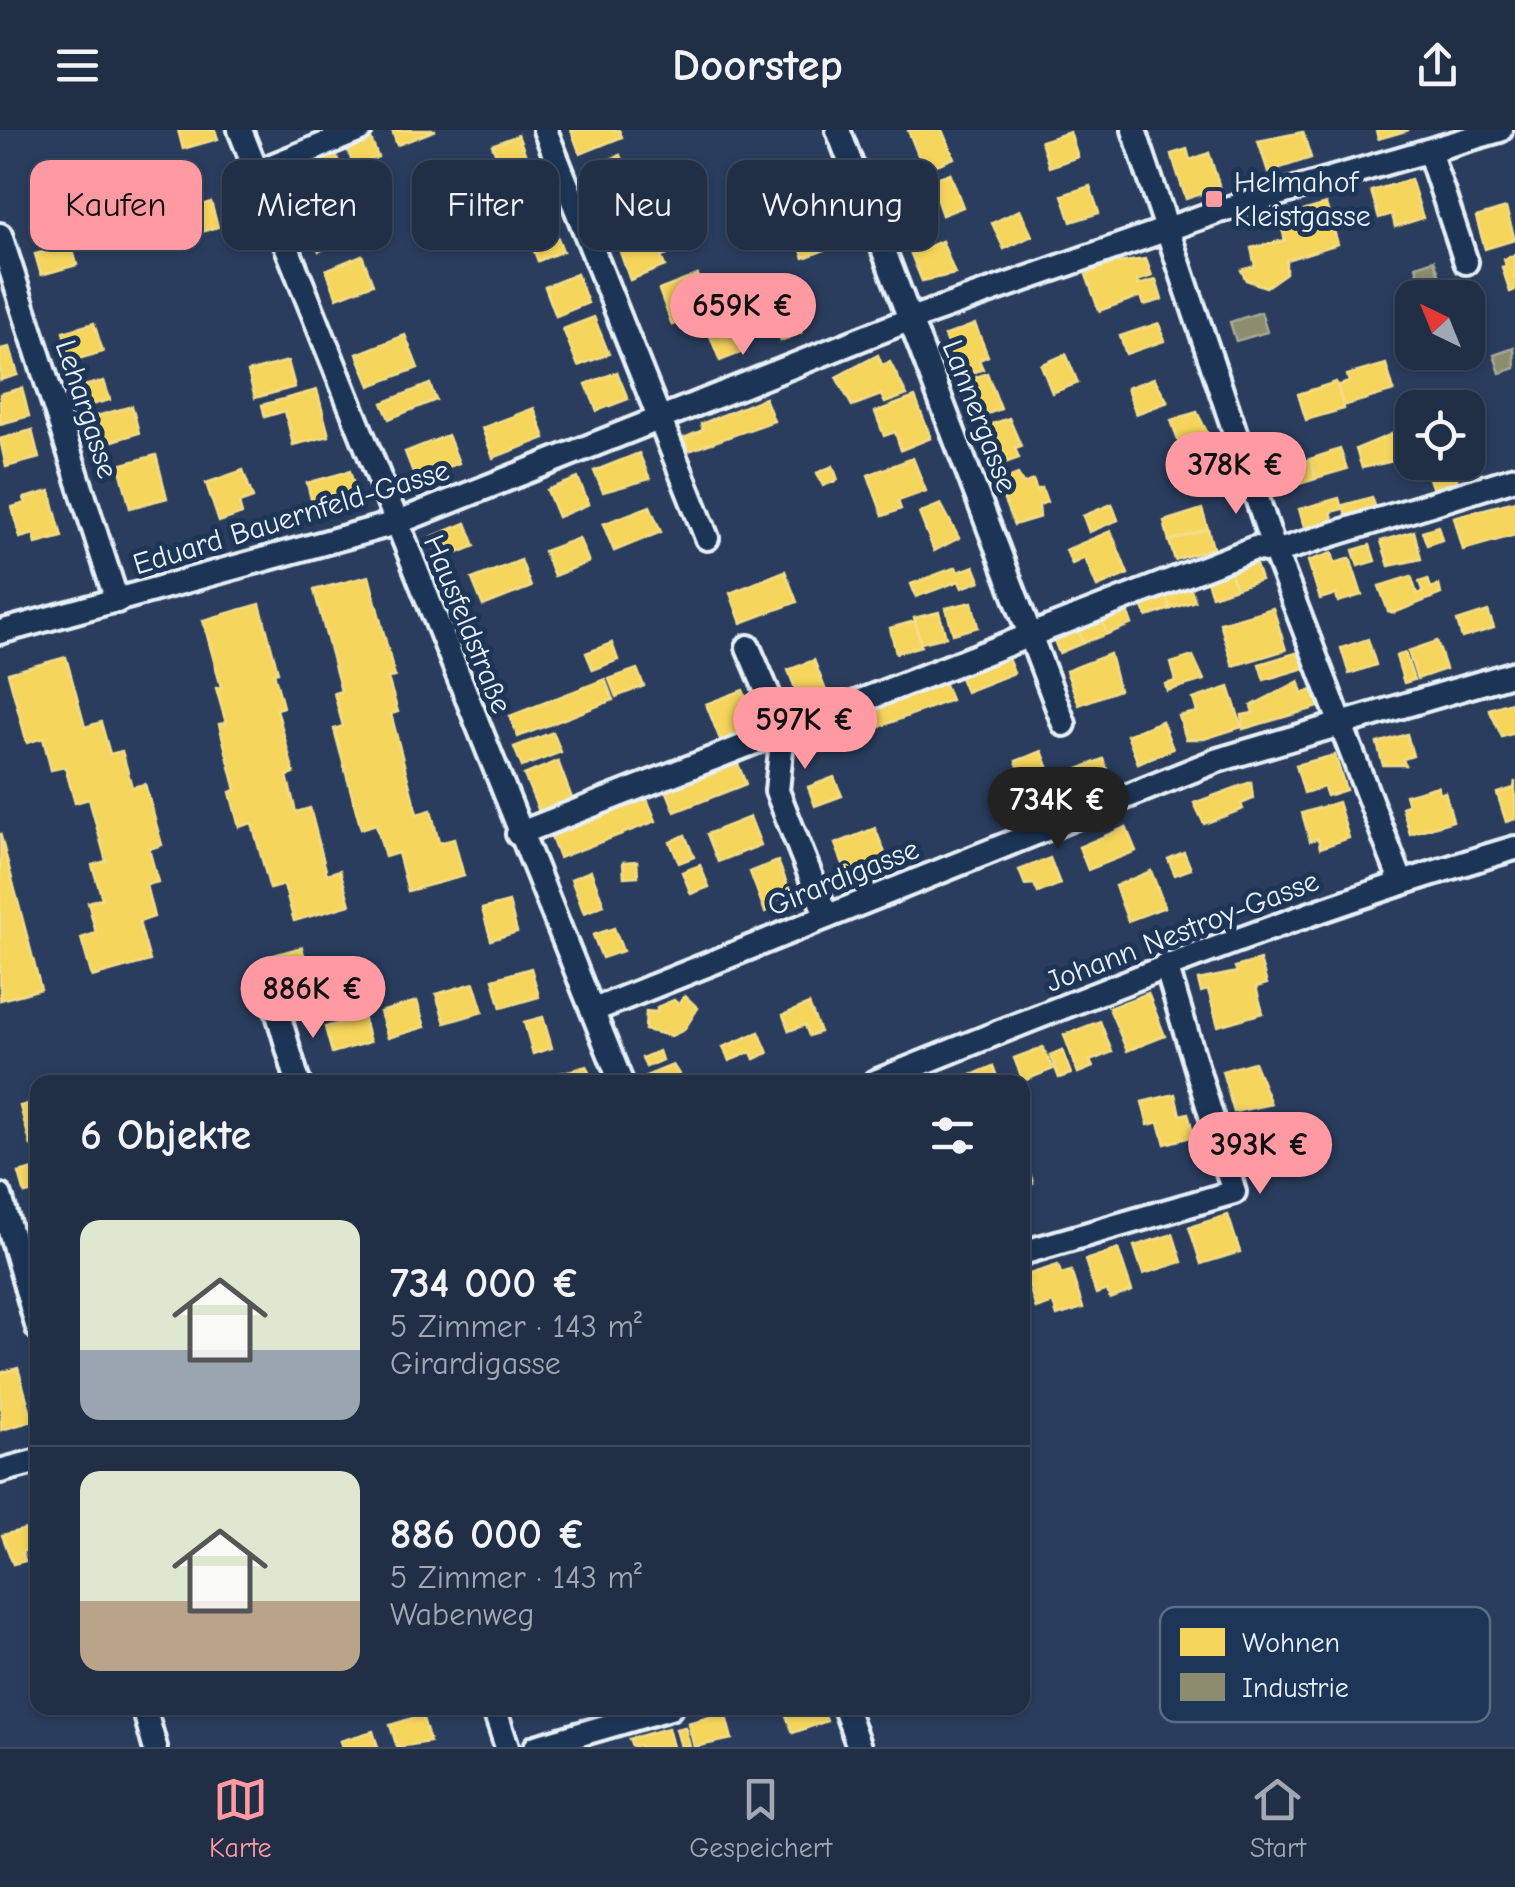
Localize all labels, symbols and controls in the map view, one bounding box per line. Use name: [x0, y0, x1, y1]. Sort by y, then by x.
icon: menu: [50, 38, 105, 93]
icon: share: [1410, 38, 1465, 93]
text: Doorstep: [672, 39, 843, 91]
chip: Kaufen: [30, 160, 202, 250]
chip: Mieten: [222, 160, 392, 250]
chip: Filter: [412, 160, 559, 250]
chip: Neu: [579, 160, 707, 250]
chip: Wohnung: [727, 160, 938, 250]
place label: Helmahof Kleistgasse: [1234, 165, 1371, 234]
marker: Helmahof Kleistgasse: [1203, 188, 1225, 210]
pin: 659K €: [662, 273, 824, 358]
north arrow: [1395, 280, 1485, 370]
map controls: [1395, 280, 1485, 480]
text: 659K €: [692, 287, 794, 324]
street label: Lannergasse: [934, 335, 1025, 497]
street label: Lehargasse: [48, 336, 125, 483]
button: locate: [1395, 390, 1485, 480]
pin: 378K €: [1155, 432, 1317, 517]
text: 378K €: [1187, 446, 1285, 483]
street label: Eduard Bauernfeld-Gasse: [129, 453, 454, 582]
street label: Hausfeldstraße: [416, 530, 519, 718]
pin: 597K €: [724, 687, 886, 772]
text: 597K €: [755, 701, 855, 738]
pin: 734K €: [977, 767, 1139, 852]
text: 734K €: [1010, 781, 1106, 818]
street label: Girardigasse: [762, 831, 924, 924]
street label: Johann Nestroy-Gasse: [1041, 863, 1324, 1000]
pin: 886K €: [232, 956, 394, 1041]
text: 886K €: [263, 970, 363, 1007]
icon: filters: [925, 1108, 980, 1163]
text: 6 Objekte: [80, 1111, 251, 1160]
pin: 393K €: [1179, 1112, 1341, 1197]
text: 393K €: [1210, 1126, 1310, 1163]
text: 734 000 €: [390, 1259, 580, 1308]
icon: home: [160, 1260, 280, 1380]
text: 5 Zimmer · 143 m²: [390, 1308, 642, 1345]
text: Girardigasse: [390, 1345, 561, 1382]
text: 886 000 €: [390, 1510, 586, 1559]
icon: home: [160, 1511, 280, 1631]
text: 5 Zimmer · 143 m²: [390, 1559, 642, 1596]
text: Wabenweg: [390, 1596, 534, 1633]
legend: [1160, 1607, 1490, 1722]
text: Wohnen: [1242, 1627, 1340, 1659]
text: Industrie: [1242, 1672, 1349, 1704]
tab: Karte: [209, 1772, 271, 1864]
tab: Gespeichert: [689, 1772, 832, 1864]
tab: Start: [1250, 1772, 1306, 1864]

